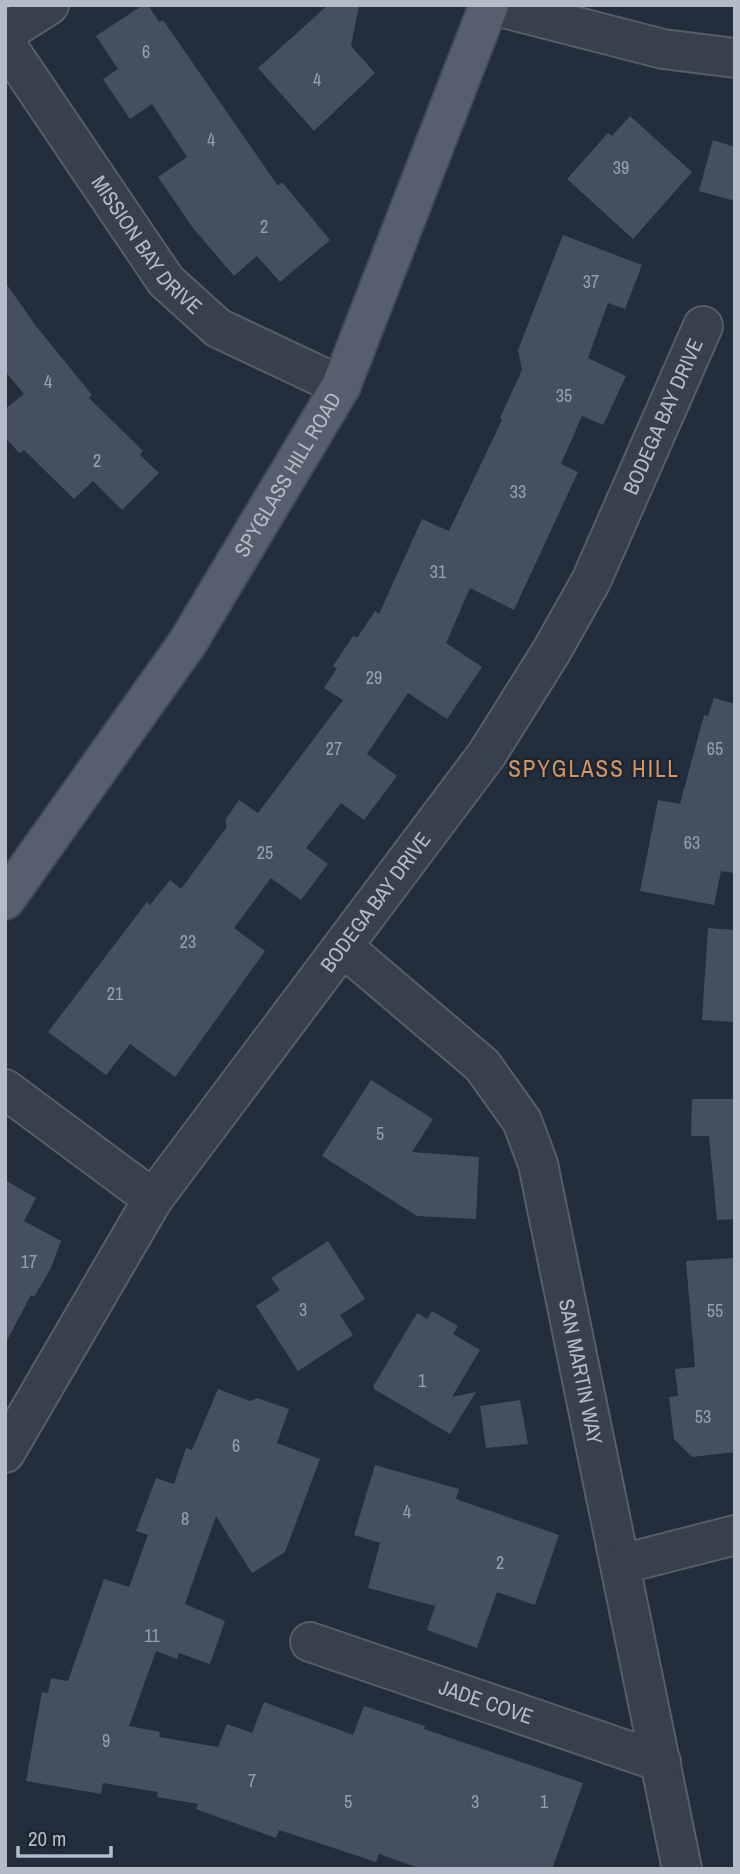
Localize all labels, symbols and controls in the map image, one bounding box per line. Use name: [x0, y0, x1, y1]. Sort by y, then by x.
house number: 6: [142, 39, 150, 64]
house number: 4: [313, 67, 321, 92]
house number: 4: [207, 127, 215, 152]
house number: 39: [613, 155, 629, 180]
street label: MISSION BAY DRIVE: [85, 170, 208, 321]
house number: 2: [260, 214, 268, 239]
house number: 37: [583, 269, 599, 294]
street label: BODEGA BAY DRIVE: [616, 334, 710, 499]
house number: 4: [44, 369, 52, 394]
house number: 35: [556, 383, 572, 408]
street label: SPYGLASS HILL ROAD: [227, 387, 348, 562]
house number: 2: [93, 448, 101, 473]
house number: 33: [510, 479, 526, 504]
house number: 31: [430, 559, 447, 584]
house number: 29: [366, 665, 382, 690]
house number: 27: [326, 736, 342, 761]
house number: 65: [707, 736, 723, 761]
district label: SPYGLASS HILL: [508, 753, 680, 784]
street label: BODEGA BAY DRIVE: [313, 826, 437, 978]
house number: 63: [684, 830, 700, 855]
house number: 25: [257, 840, 273, 865]
house number: 23: [180, 929, 196, 954]
house number: 21: [107, 981, 124, 1006]
house number: 5: [376, 1121, 384, 1146]
house number: 17: [21, 1249, 37, 1274]
street label: SAN MARTIN WAY: [552, 1296, 610, 1448]
house number: 3: [299, 1297, 307, 1322]
house number: 55: [707, 1298, 723, 1323]
house number: 1: [418, 1368, 427, 1393]
house number: 53: [695, 1404, 711, 1429]
house number: 6: [232, 1433, 240, 1458]
house number: 4: [403, 1499, 411, 1524]
house number: 8: [181, 1506, 189, 1531]
house number: 2: [496, 1550, 504, 1575]
house number: 11: [144, 1623, 160, 1648]
street label: JADE COVE: [435, 1672, 537, 1731]
house number: 9: [102, 1728, 110, 1753]
house number: 7: [248, 1768, 256, 1793]
house number: 5: [344, 1789, 352, 1814]
house number: 3: [471, 1789, 479, 1814]
house number: 1: [540, 1789, 549, 1814]
scale bar: [18, 1814, 110, 1858]
text: 20 m: [28, 1824, 66, 1853]

